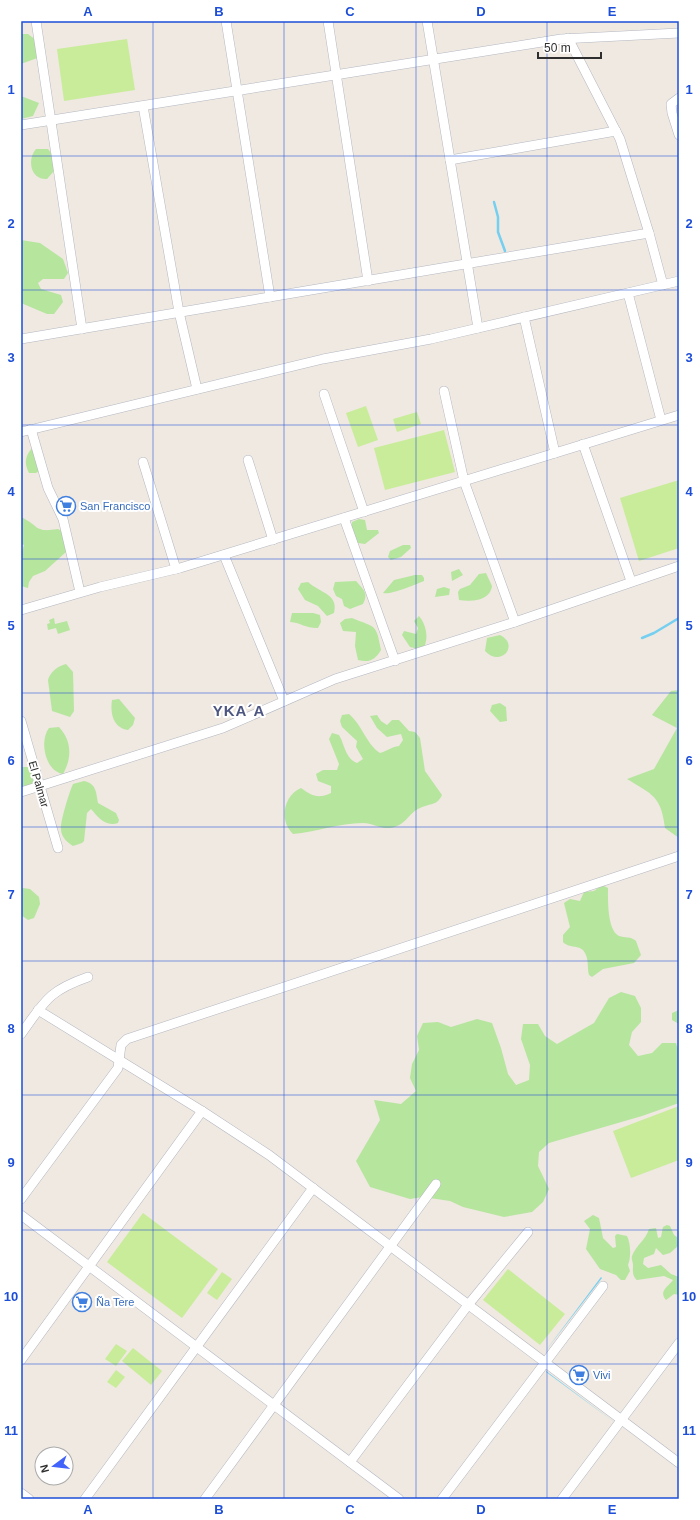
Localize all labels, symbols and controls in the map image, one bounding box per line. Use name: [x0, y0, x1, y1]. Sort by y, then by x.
text: A: [83, 4, 93, 19]
text: B: [214, 4, 224, 19]
text: C: [345, 4, 355, 19]
text: D: [476, 4, 486, 19]
text: E: [608, 4, 617, 19]
scale bar: [538, 34, 601, 60]
text: 50 m: [544, 41, 571, 55]
text: 1: [7, 82, 15, 97]
text: 1: [685, 82, 693, 97]
text: 2: [7, 216, 15, 231]
text: 2: [685, 216, 693, 231]
text: 3: [7, 350, 15, 365]
text: 3: [685, 350, 693, 365]
text: 4: [7, 484, 15, 499]
text: 4: [685, 484, 693, 499]
supermarket icon: San Francisco: [55, 495, 77, 517]
place label: San Francisco: [80, 500, 150, 512]
text: 5: [7, 618, 15, 633]
text: 5: [685, 618, 693, 633]
district label: YKA´A: [213, 702, 265, 719]
text: 6: [7, 753, 15, 768]
text: 6: [685, 753, 693, 768]
street label: El Palmar: [27, 759, 51, 809]
text: 7: [7, 887, 15, 902]
text: 7: [685, 887, 693, 902]
text: 8: [7, 1021, 15, 1036]
text: 8: [685, 1021, 693, 1036]
text: 9: [7, 1155, 15, 1170]
text: 9: [685, 1155, 693, 1170]
text: 10: [4, 1289, 18, 1304]
text: 10: [682, 1289, 696, 1304]
supermarket icon: Ña Tere: [71, 1291, 93, 1313]
place label: Ña Tere: [96, 1296, 134, 1308]
supermarket icon: Vivi: [568, 1364, 590, 1386]
place label: Vivi: [593, 1369, 611, 1381]
text: 11: [4, 1423, 18, 1438]
text: 11: [682, 1423, 696, 1438]
north arrow: [34, 1446, 74, 1486]
text: N: [38, 1463, 51, 1474]
text: A: [83, 1502, 93, 1517]
text: B: [214, 1502, 224, 1517]
text: C: [345, 1502, 355, 1517]
text: D: [476, 1502, 486, 1517]
text: E: [608, 1502, 617, 1517]

